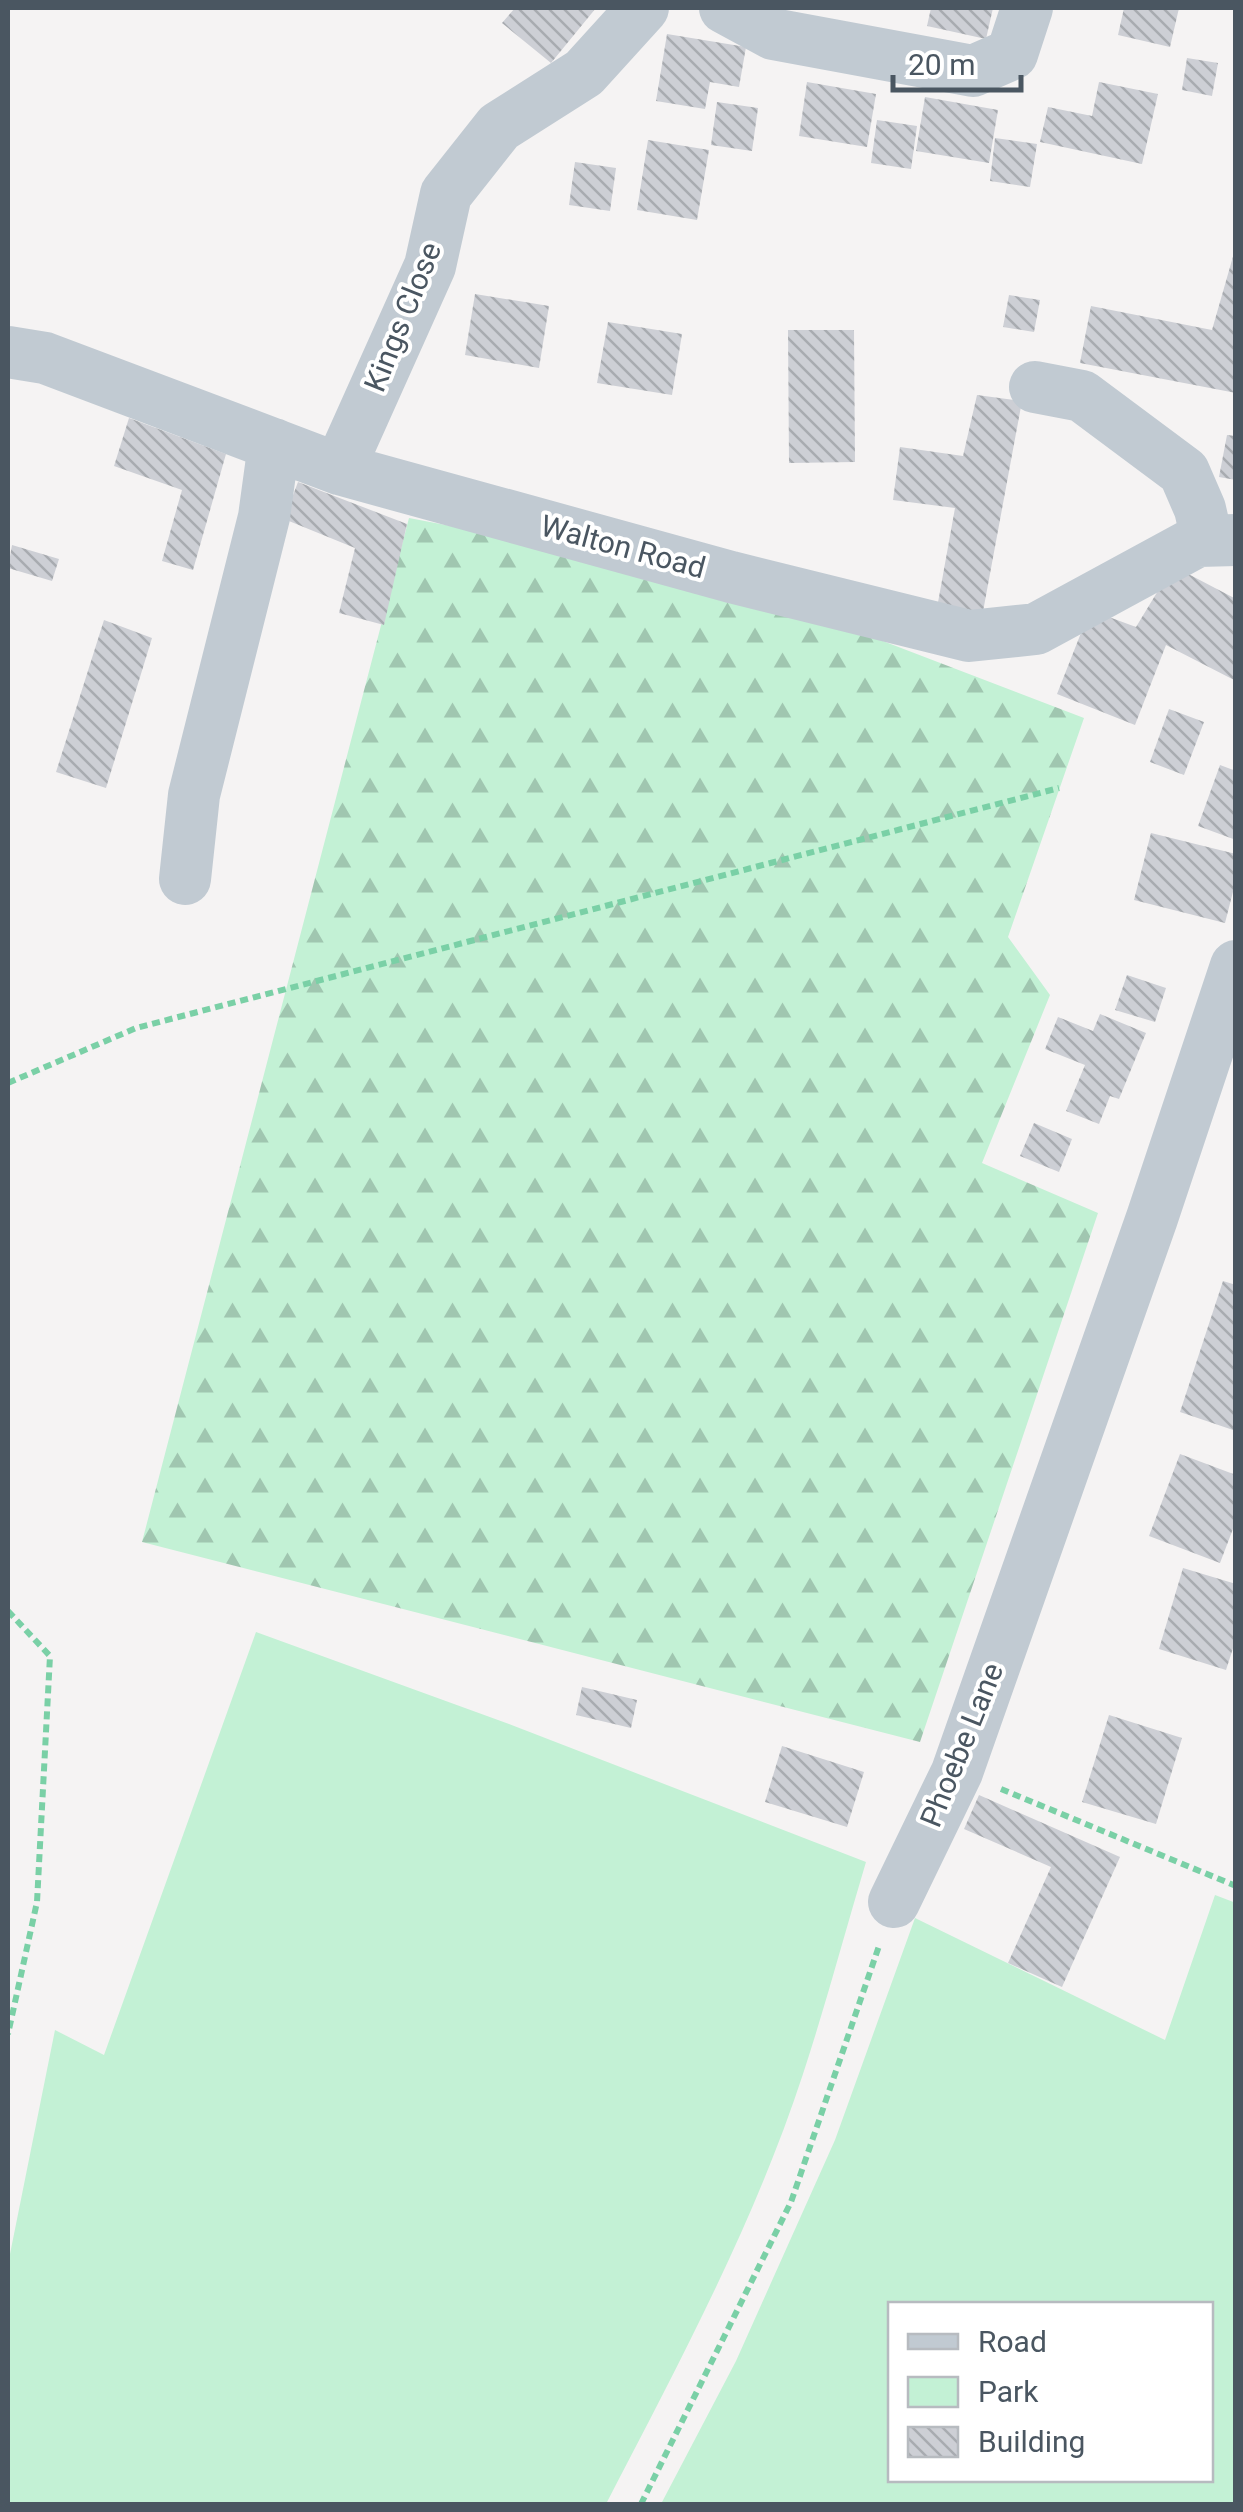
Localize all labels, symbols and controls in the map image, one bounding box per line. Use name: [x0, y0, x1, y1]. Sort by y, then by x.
scale bar: [893, 30, 1020, 92]
text: 20 m: [908, 47, 975, 82]
street label: Kings Close: [357, 237, 448, 397]
street label: Walton Road: [537, 508, 709, 585]
street label: Phoebe Lane: [913, 1658, 1010, 1832]
legend: [888, 2302, 1213, 2482]
text: Road: [978, 2324, 1047, 2359]
text: Park: [978, 2374, 1039, 2409]
text: Building: [978, 2424, 1085, 2459]

